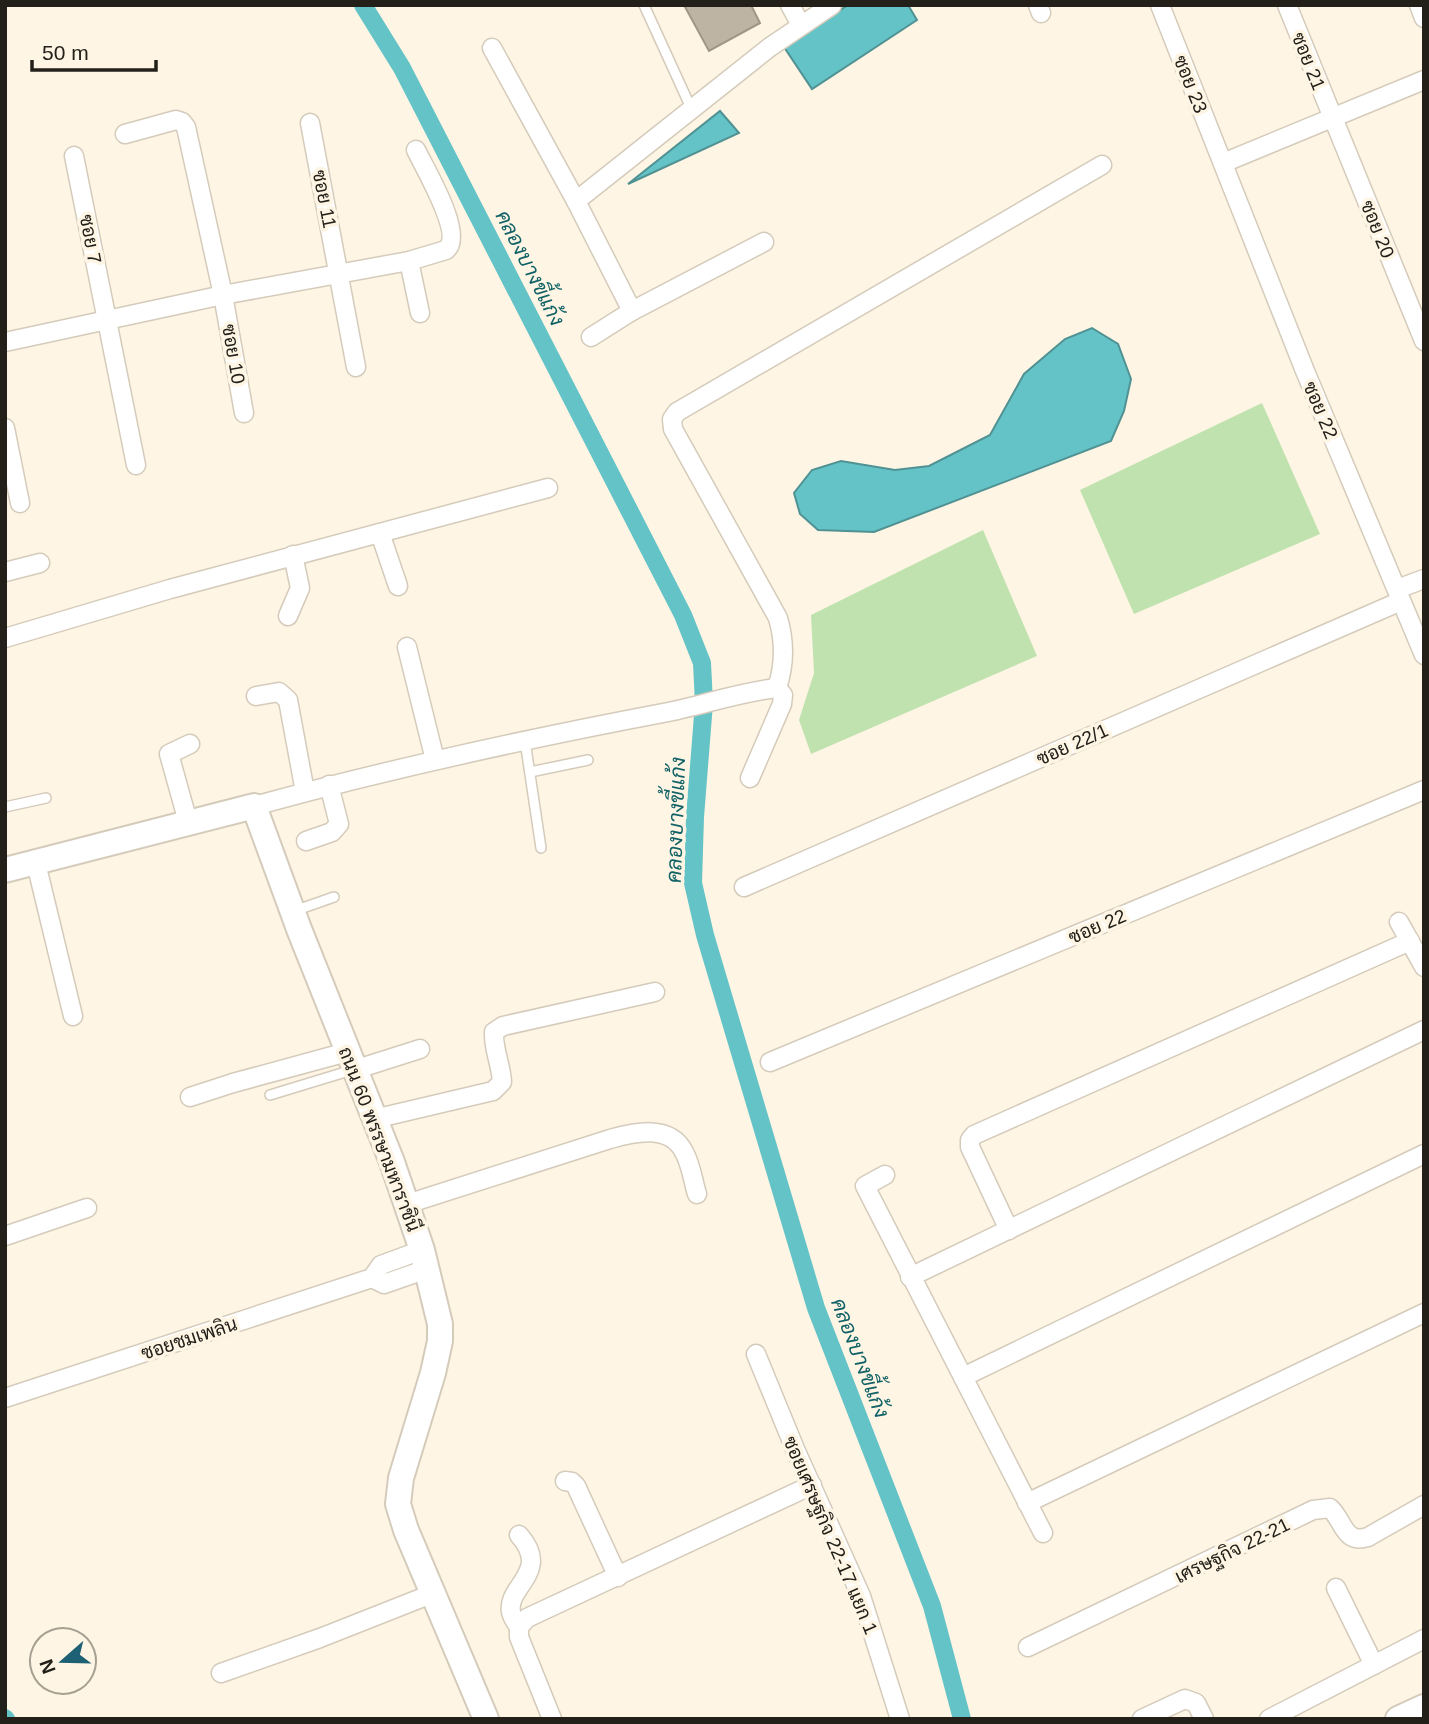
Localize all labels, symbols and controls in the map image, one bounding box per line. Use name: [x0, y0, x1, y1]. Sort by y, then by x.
scale bar: [32, 28, 156, 72]
street label: ซอย 21: [1288, 29, 1330, 93]
text: 50 m: [42, 41, 89, 64]
street label: ซอย 23: [1170, 52, 1212, 116]
street label: ซอย 11: [309, 168, 340, 230]
street label: ซอย 20: [1357, 197, 1399, 261]
water label: คลองบางขี้แก้ง: [492, 203, 576, 329]
street label: ซอย 7: [75, 213, 106, 265]
street label: ซอย 10: [218, 323, 249, 386]
street label: ซอย 22: [1299, 378, 1342, 442]
street label: ซอย 22/1: [1033, 719, 1111, 770]
water label: คลองบางขี้แก้ง: [654, 756, 689, 883]
street label: ซอย 22: [1065, 905, 1129, 948]
street label: ถนน 60 พรรษามหาราชินี: [335, 1043, 426, 1234]
water label: คลองบางขี้แก้ง: [827, 1292, 901, 1421]
street label: ซอยชมเพลิน: [139, 1313, 240, 1364]
street label: ซอยเศรษฐกิจ 22-17 แยก 1: [777, 1433, 882, 1638]
street label: เศรษฐกิจ 22-21: [1171, 1514, 1294, 1589]
north arrow: [28, 1626, 98, 1696]
text: N: [35, 1657, 60, 1677]

